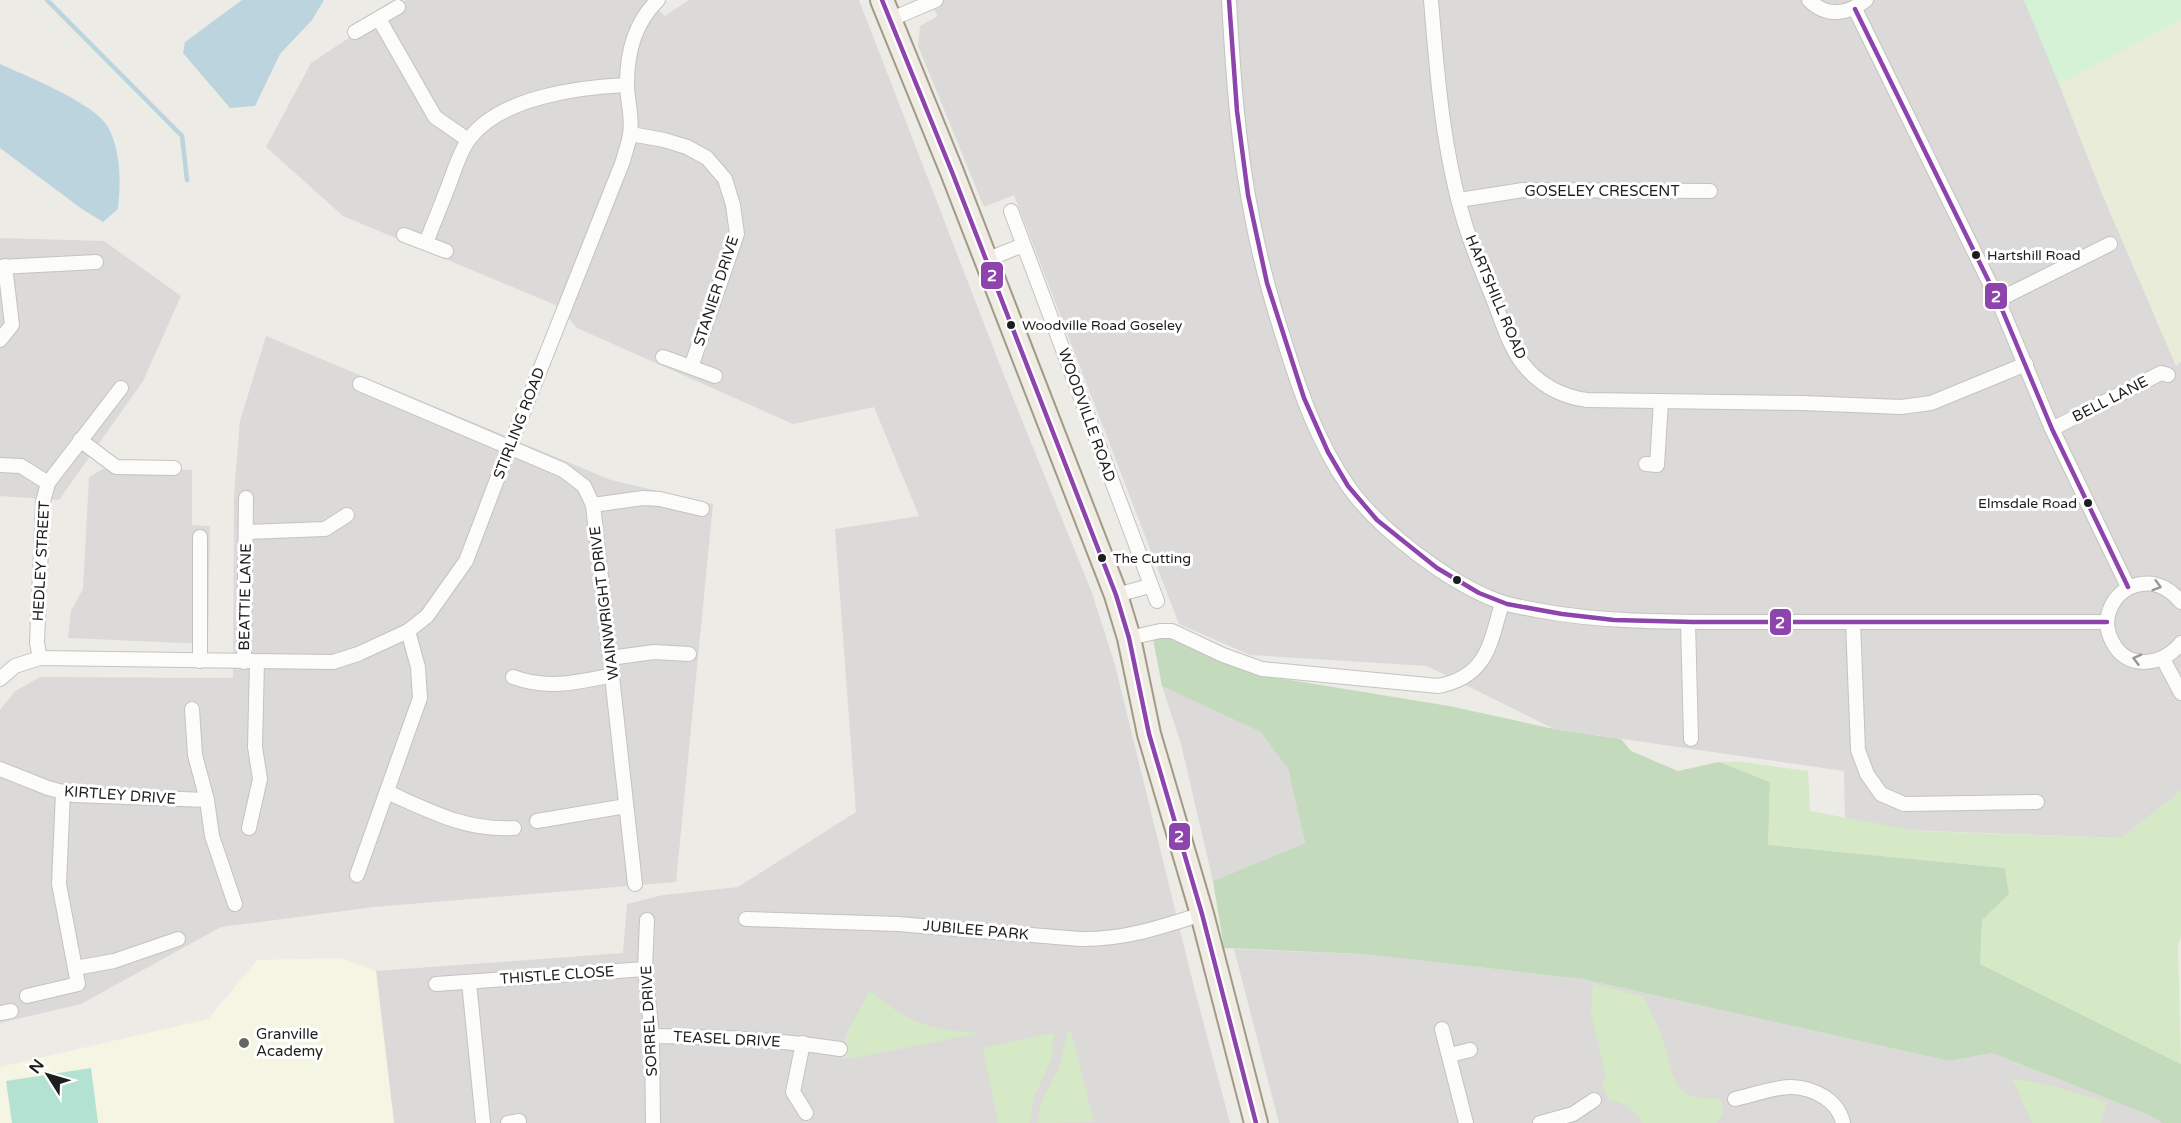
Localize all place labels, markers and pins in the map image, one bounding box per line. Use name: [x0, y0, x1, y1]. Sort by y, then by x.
place label: Hartshill Road: [1987, 247, 2081, 264]
marker: Hartshill Road: [1970, 249, 1982, 261]
place label: Woodville Road Goseley: [1022, 317, 1183, 334]
marker: Woodville Road Goseley: [1005, 319, 1017, 331]
place label: Elmsdale Road: [1978, 495, 2077, 512]
marker: Elmsdale Road: [2082, 497, 2094, 509]
place label: The Cutting: [1113, 550, 1191, 567]
marker: The Cutting: [1096, 552, 1108, 564]
unlabelled marker: [1451, 574, 1463, 586]
place label: Granville Academy: [256, 1025, 323, 1060]
marker: Granville Academy: [237, 1036, 251, 1050]

